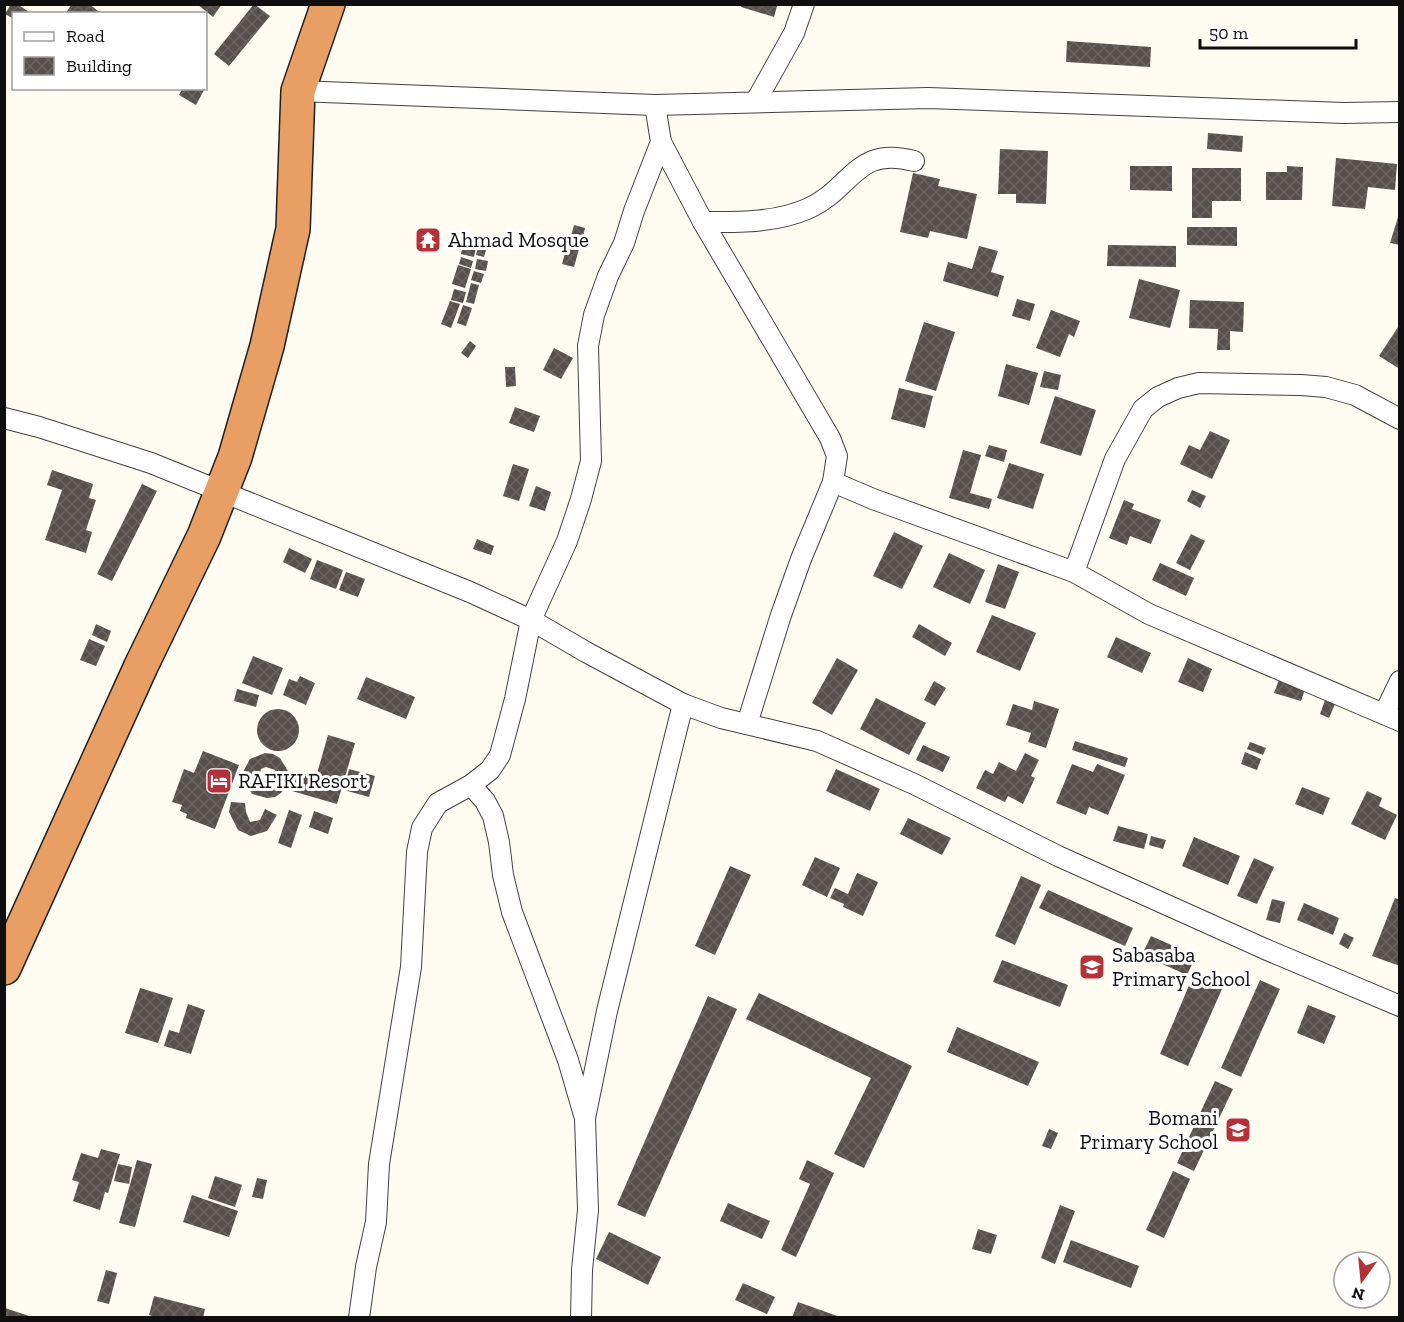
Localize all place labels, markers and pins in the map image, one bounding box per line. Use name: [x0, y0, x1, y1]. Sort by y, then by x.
temple icon: Ahmad Mosque: [413, 225, 443, 255]
place label: Ahmad Mosque: [448, 227, 589, 252]
hotel icon: RAFIKI Resort: [204, 766, 234, 796]
place label: RAFIKI Resort: [238, 768, 367, 793]
place label: Sabasaba Primary School: [1112, 942, 1251, 991]
school or university icon: Sabasaba Primary School: [1077, 952, 1107, 982]
place label: Bomani Primary School: [1079, 1105, 1218, 1154]
school or university icon: Bomani Primary School: [1223, 1115, 1253, 1145]

